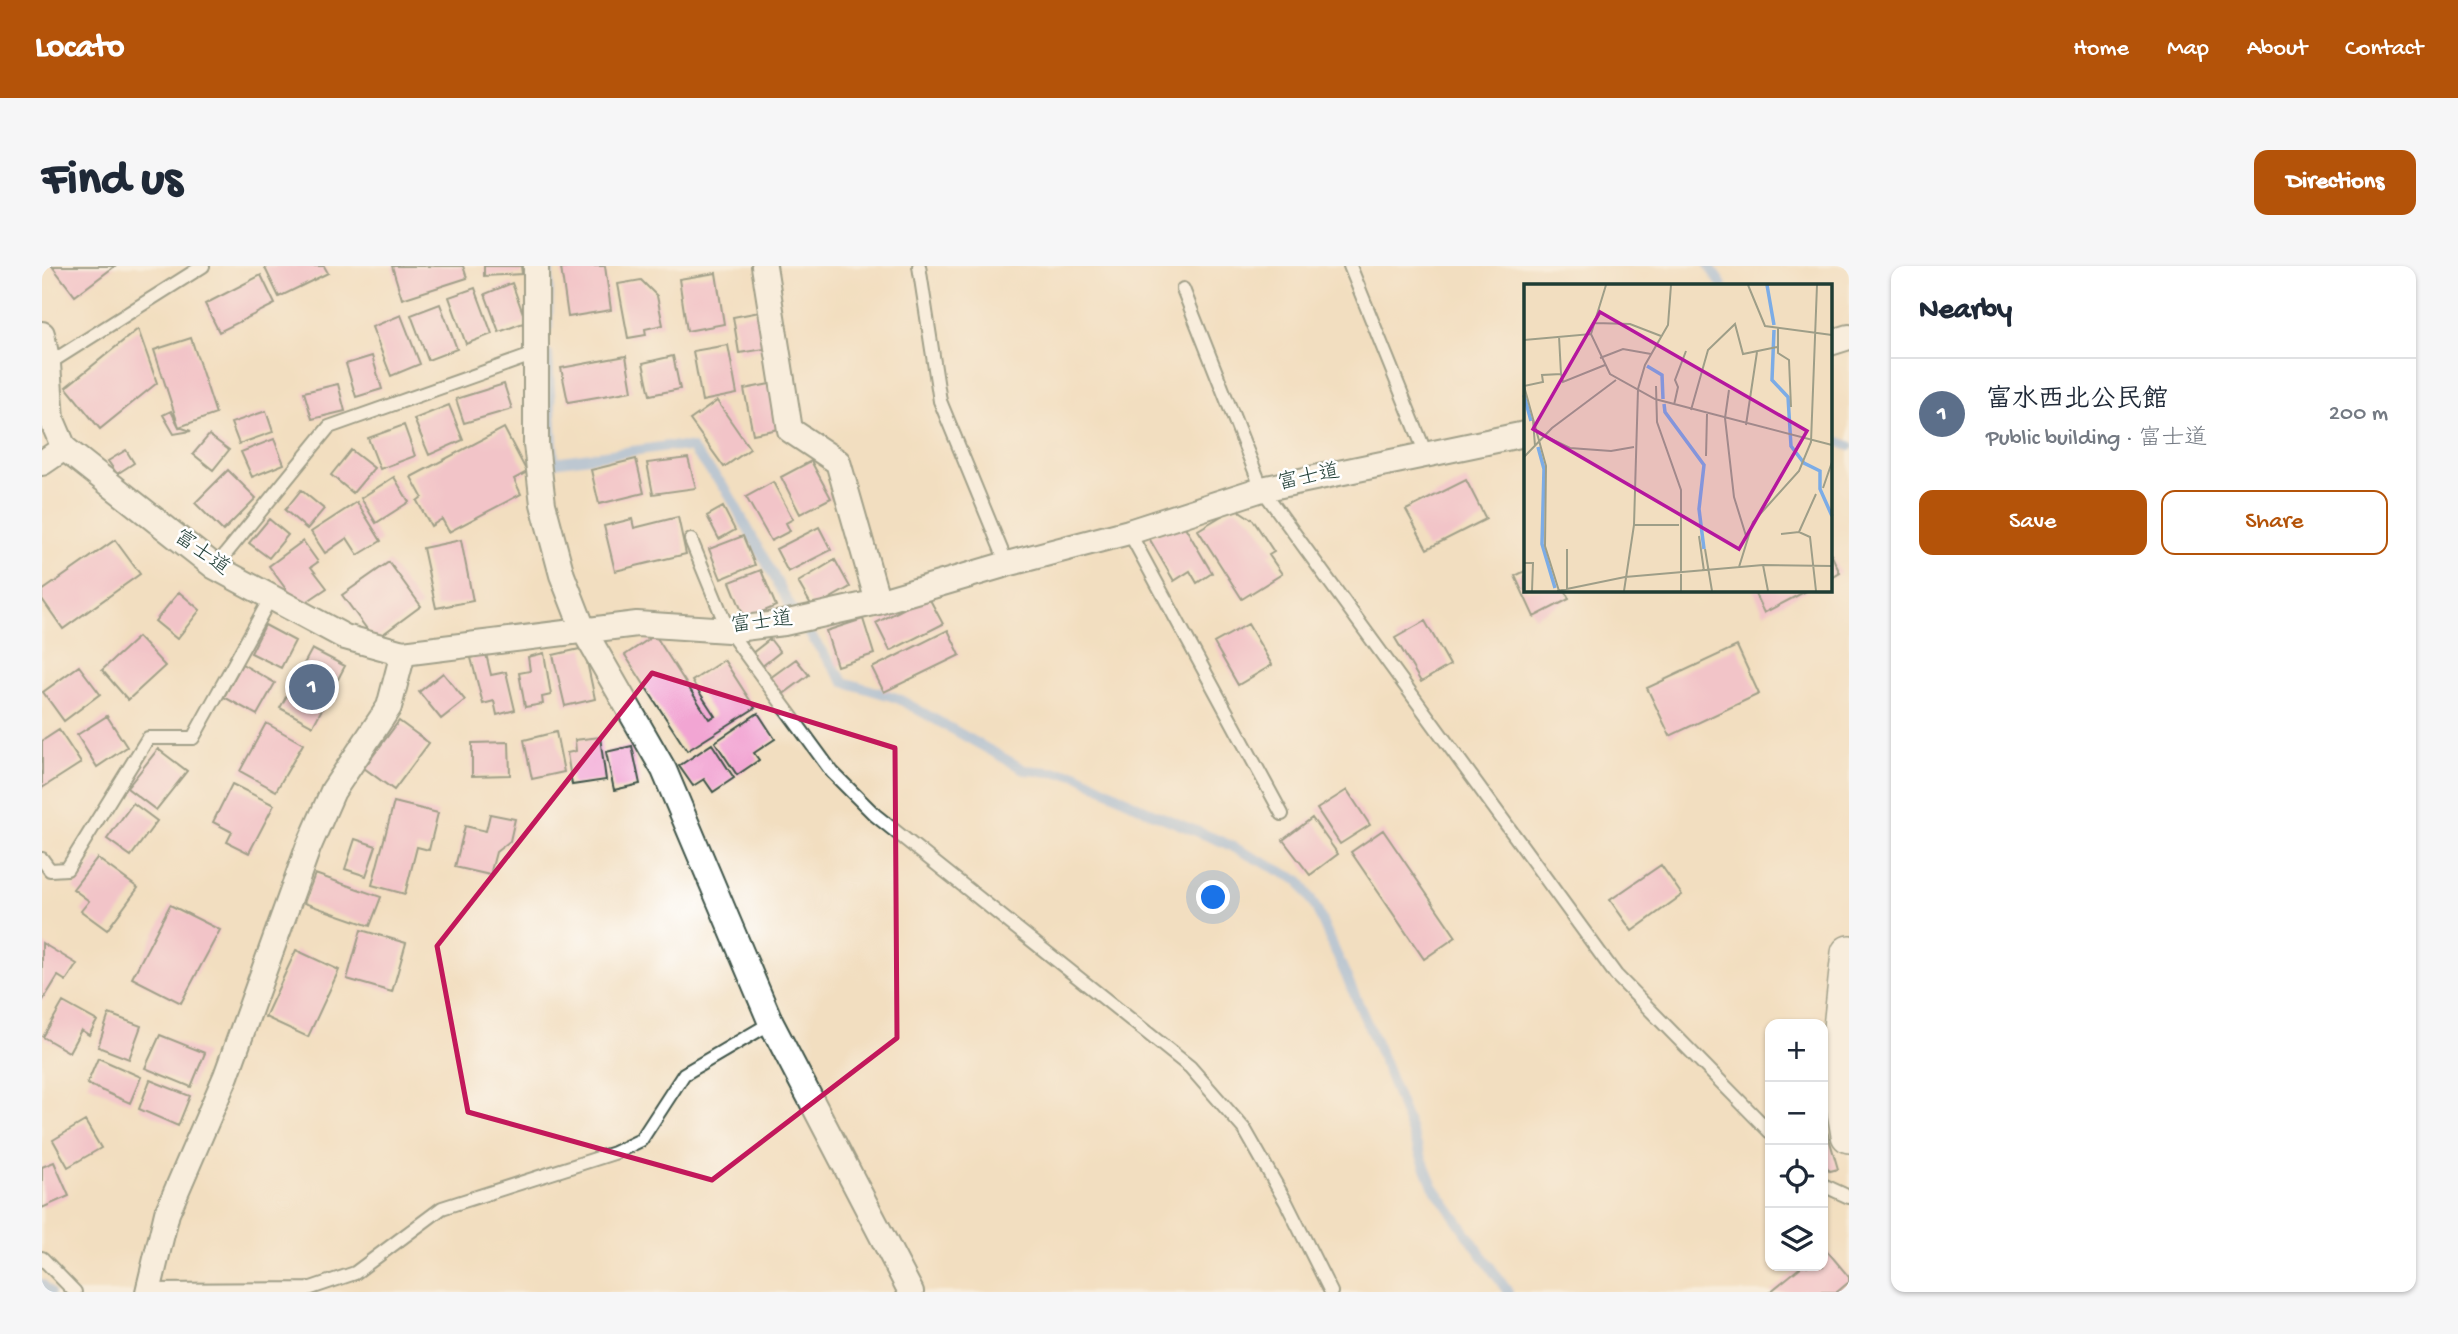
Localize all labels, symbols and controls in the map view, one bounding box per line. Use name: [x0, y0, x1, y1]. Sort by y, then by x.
text: Locato: [35, 30, 124, 68]
text: Home: [2073, 35, 2129, 64]
text: Map: [2167, 35, 2209, 64]
text: About: [2247, 35, 2307, 64]
text: Contact: [2345, 35, 2423, 64]
button: Directions: [2254, 150, 2416, 215]
text: Find us: [42, 153, 182, 211]
inset map: [1524, 284, 1832, 592]
text: Nearby: [1919, 294, 2012, 329]
text: 富水西北公民館: [1986, 386, 2168, 417]
text: 1: [1937, 401, 1947, 428]
text: 200 m: [2329, 401, 2388, 428]
text: Public building · 富士道: [1986, 426, 2208, 453]
street label: 富士道: [1275, 459, 1342, 498]
button: Save: [1919, 490, 2147, 555]
button: Share: [2161, 490, 2388, 555]
street label: 富士道: [168, 525, 235, 582]
street label: 富士道: [729, 607, 795, 640]
pin: 1: [289, 661, 335, 713]
your location: [1196, 880, 1230, 914]
map controls: [1765, 1019, 1828, 1271]
button: +: [1765, 1019, 1828, 1082]
button: −: [1765, 1082, 1828, 1145]
button: locate: [1765, 1145, 1828, 1208]
button: layers: [1765, 1208, 1828, 1271]

